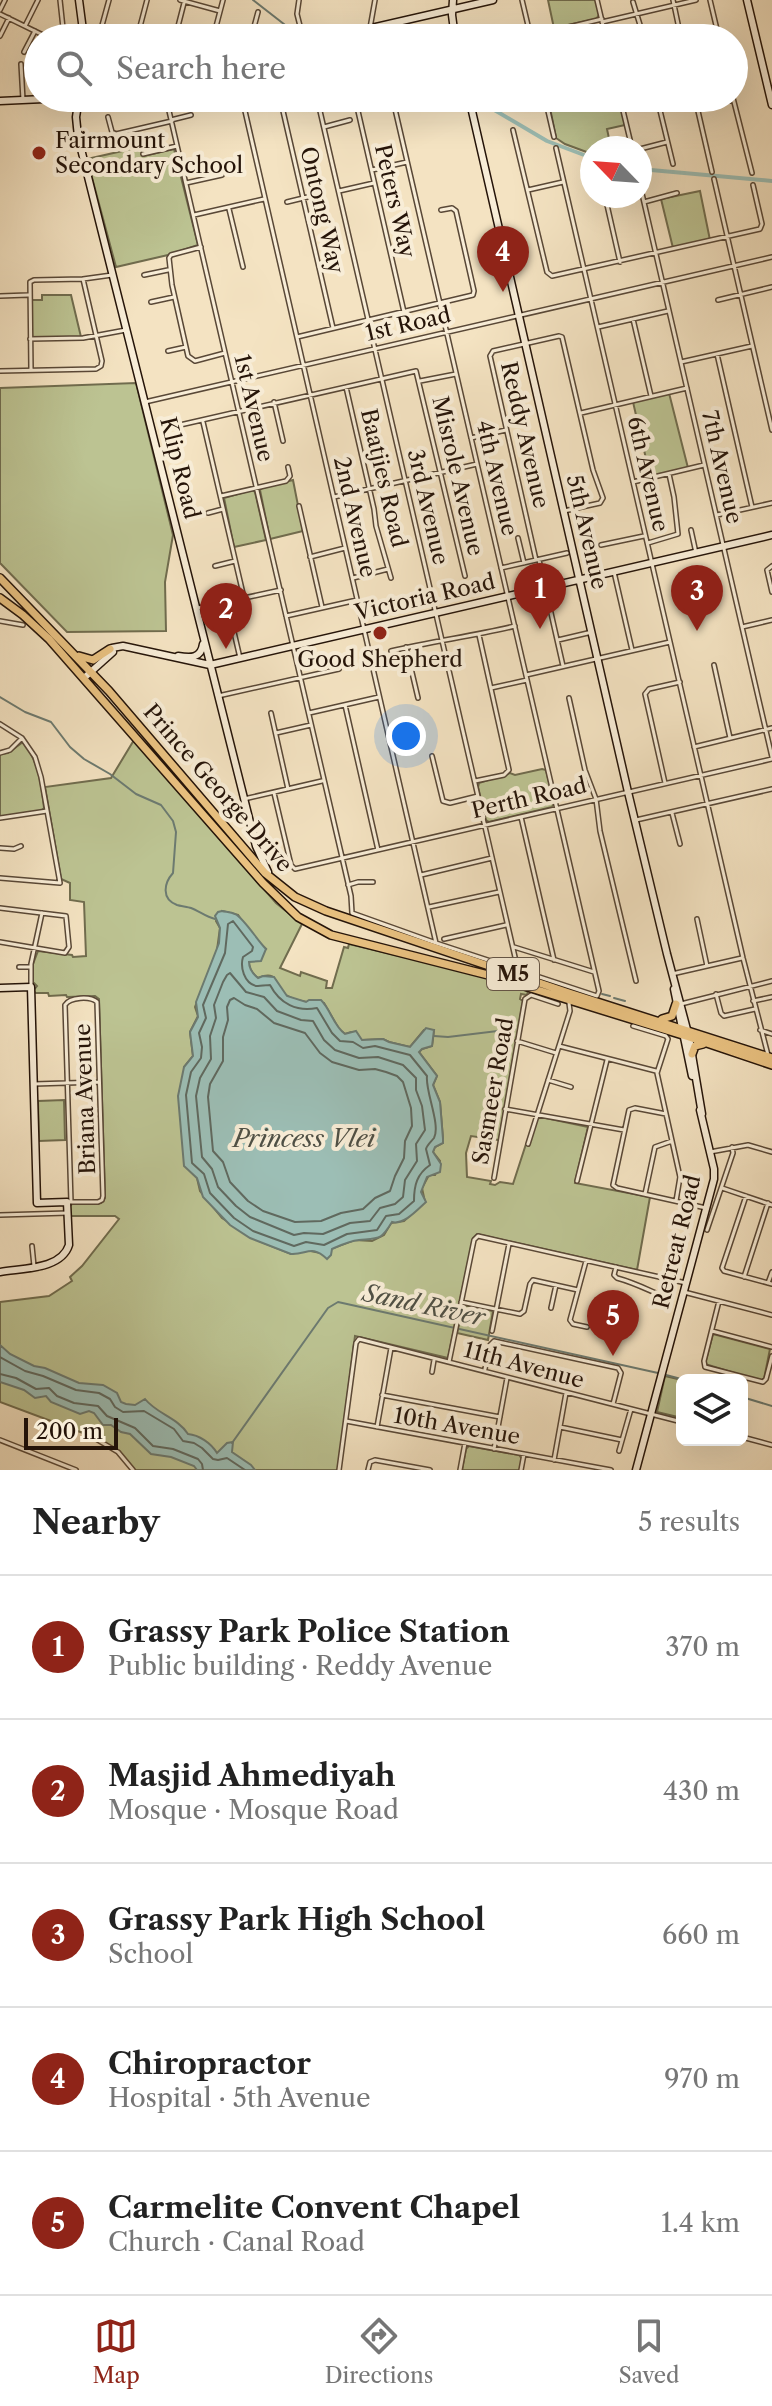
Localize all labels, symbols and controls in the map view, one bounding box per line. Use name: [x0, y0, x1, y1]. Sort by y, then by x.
search box: [24, 24, 748, 112]
icon: search: [52, 46, 96, 90]
text: Search here: [116, 50, 286, 87]
place label: Fairmount Secondary School: [55, 127, 243, 179]
north arrow: [580, 136, 652, 208]
street label: Peters Way: [369, 142, 421, 261]
marker: Fairmount Secondary School: [30, 144, 48, 162]
street label: Ontong Way: [294, 144, 350, 277]
pin: 4: [477, 226, 529, 292]
street label: 1st Road: [363, 301, 453, 347]
street label: 1st Avenue: [229, 352, 279, 464]
street label: Reddy Avenue: [495, 359, 555, 511]
street label: Misrole Avenue: [427, 394, 489, 558]
street label: Baatjies Road: [355, 406, 413, 550]
street label: 7th Avenue: [696, 408, 748, 526]
street label: Klip Road: [154, 414, 206, 522]
street label: 6th Avenue: [622, 414, 674, 534]
street label: 4th Avenue: [471, 418, 523, 538]
street label: 3rd Avenue: [402, 447, 454, 567]
street label: 2nd Avenue: [328, 454, 382, 580]
street label: 5th Avenue: [561, 472, 613, 592]
pin: 1: [514, 563, 566, 629]
pin: 3: [671, 565, 723, 631]
street label: Victoria Road: [351, 568, 498, 626]
pin: 2: [200, 583, 252, 649]
marker: Good Shepherd: [371, 624, 389, 642]
place label: Good Shepherd: [297, 646, 463, 673]
street label: Prince George Drive: [138, 699, 298, 877]
your location: [386, 716, 426, 756]
street label: Perth Road: [469, 772, 589, 824]
road number: M5: [487, 958, 539, 990]
street label: Sasmeer Road: [467, 1016, 519, 1166]
street label: Briana Avenue: [69, 1023, 101, 1175]
water label: Princess Vlei: [231, 1124, 376, 1153]
street label: Retreat Road: [647, 1172, 707, 1312]
water label: Sand River: [358, 1278, 489, 1332]
pin: 5: [587, 1290, 639, 1356]
street label: 11th Avenue: [461, 1336, 587, 1394]
map controls: [676, 1374, 748, 1446]
button: layers: [676, 1374, 748, 1446]
street label: 10th Avenue: [392, 1402, 522, 1450]
scale bar: [24, 1414, 118, 1450]
text: 200 m: [36, 1418, 103, 1445]
text: Nearby: [32, 1501, 160, 1543]
text: 5 results: [638, 1506, 740, 1538]
text: Grassy Park Police Station: [108, 1613, 510, 1650]
text: 1: [52, 1631, 64, 1663]
text: 370 m: [665, 1631, 740, 1663]
text: Public building · Reddy Avenue: [108, 1650, 492, 1682]
text: Masjid Ahmediyah: [108, 1757, 396, 1794]
text: 2: [50, 1775, 66, 1807]
text: 430 m: [663, 1775, 740, 1807]
text: Mosque · Mosque Road: [108, 1794, 399, 1826]
text: Grassy Park High School: [108, 1901, 485, 1938]
text: 3: [51, 1919, 65, 1951]
text: 660 m: [662, 1919, 740, 1951]
text: School: [108, 1938, 193, 1970]
text: Chiropractor: [108, 2045, 311, 2082]
text: 4: [50, 2063, 66, 2095]
text: 970 m: [664, 2063, 740, 2095]
text: Hospital · 5th Avenue: [108, 2082, 371, 2114]
text: Carmelite Convent Chapel: [108, 2189, 520, 2226]
text: 5: [51, 2207, 65, 2239]
text: 1.4 km: [661, 2207, 740, 2239]
text: Church · Canal Road: [108, 2226, 365, 2258]
tab: Map: [92, 2314, 140, 2389]
tab: Directions: [325, 2314, 433, 2389]
tab: Saved: [618, 2314, 679, 2389]

